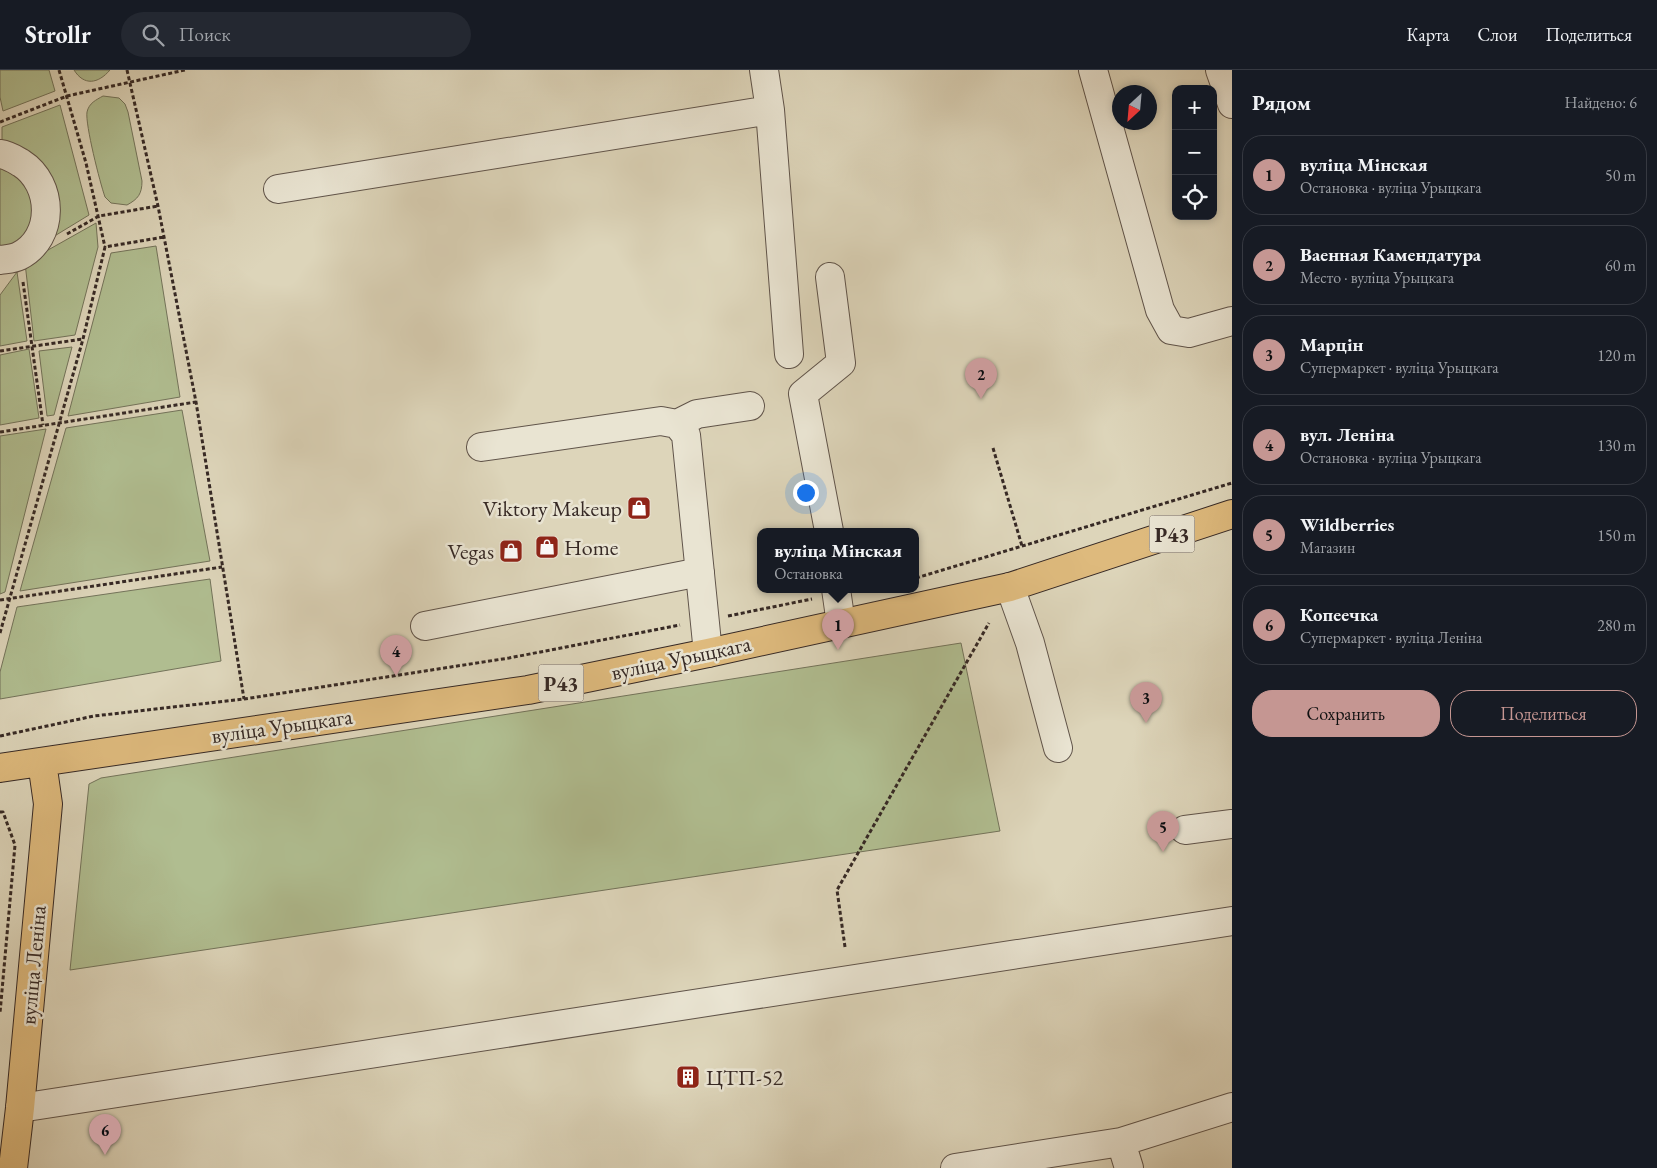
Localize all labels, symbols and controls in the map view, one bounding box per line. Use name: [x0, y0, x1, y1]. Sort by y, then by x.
search box: [121, 12, 471, 57]
text: Strollr: [25, 19, 91, 50]
icon: search: [139, 21, 167, 49]
text: Поиск: [179, 22, 231, 47]
text: Карта: [1407, 23, 1450, 46]
text: Слои: [1478, 23, 1517, 46]
text: Поделиться: [1545, 23, 1632, 46]
north arrow: [1112, 85, 1157, 130]
map controls: [1172, 85, 1217, 220]
button: +: [1172, 85, 1217, 130]
text: Рядом: [1252, 89, 1311, 116]
text: Найдено: 6: [1565, 92, 1637, 113]
button: −: [1172, 130, 1217, 175]
text: вуліца Мінская: [1300, 152, 1428, 177]
text: 1: [1265, 165, 1273, 186]
text: 50 m: [1605, 165, 1636, 186]
button: locate: [1172, 175, 1217, 220]
text: Остановка · вуліца Урыцкага: [1300, 177, 1482, 198]
text: Ваенная Камендатура: [1300, 242, 1481, 267]
text: 2: [1265, 255, 1273, 276]
text: 60 m: [1605, 255, 1636, 276]
text: Место · вуліца Урыцкага: [1300, 267, 1454, 288]
text: Марцін: [1300, 332, 1364, 357]
text: 3: [1265, 345, 1273, 366]
text: 120 m: [1597, 345, 1636, 366]
text: Супермаркет · вуліца Урыцкага: [1300, 357, 1499, 378]
pin: 2: [965, 358, 997, 399]
text: вул. Леніна: [1300, 422, 1395, 447]
text: 4: [1265, 435, 1273, 456]
text: 130 m: [1597, 435, 1636, 456]
text: Остановка · вуліца Урыцкага: [1300, 447, 1482, 468]
your location: [793, 480, 819, 506]
place label: Viktory Makeup: [483, 494, 622, 523]
shop icon: Viktory Makeup: [626, 495, 652, 521]
text: Wildberries: [1300, 512, 1394, 537]
road number: Р43: [1150, 516, 1194, 552]
text: 5: [1265, 525, 1273, 546]
text: 150 m: [1597, 525, 1636, 546]
popup: [757, 528, 919, 593]
place label: Home: [564, 533, 619, 562]
shop icon: Home: [534, 534, 560, 560]
place label: Vegas: [447, 537, 494, 566]
text: Магазин: [1300, 537, 1355, 558]
shop icon: Vegas: [498, 538, 524, 564]
text: вуліца Мінская: [774, 538, 902, 563]
text: Остановка: [774, 563, 843, 584]
text: Копеечка: [1300, 602, 1378, 627]
pin: 1: [822, 609, 854, 650]
text: 6: [1265, 615, 1273, 636]
text: 280 m: [1597, 615, 1636, 636]
text: Супермаркет · вуліца Леніна: [1300, 627, 1482, 648]
street label: вуліца Урыцкага: [608, 629, 754, 687]
pin: 4: [380, 635, 412, 676]
road number: Р43: [538, 664, 584, 702]
pin: 3: [1130, 682, 1162, 723]
button: Сохранить: [1252, 690, 1440, 737]
button: Поделиться: [1450, 690, 1637, 737]
street label: вуліца Урыцкага: [210, 702, 355, 750]
pin: 5: [1147, 811, 1179, 852]
street label: вуліца Леніна: [13, 904, 53, 1026]
place label: ЦТП-52: [706, 1063, 784, 1092]
building icon: ЦТП-52: [675, 1064, 701, 1090]
pin: 6: [89, 1114, 121, 1155]

